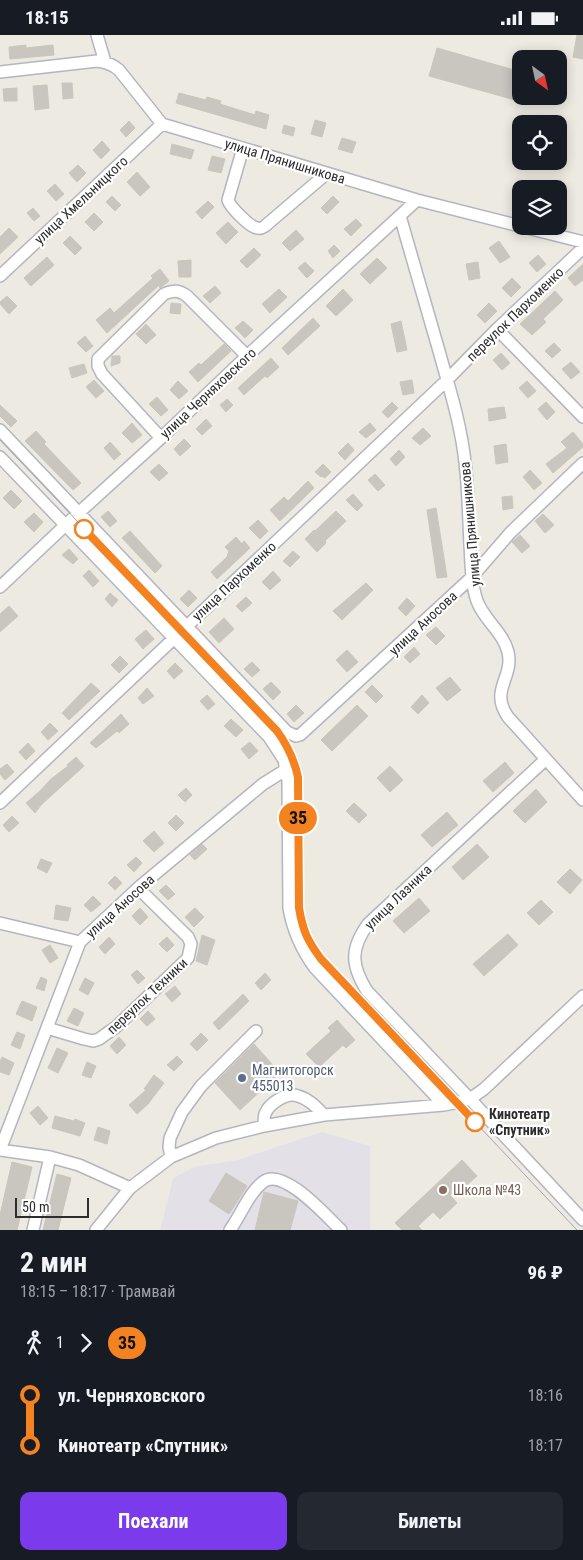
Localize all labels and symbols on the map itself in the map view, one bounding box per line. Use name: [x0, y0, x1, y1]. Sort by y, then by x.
north arrow: [512, 50, 568, 105]
street label: улица Прянишникова: [223, 135, 347, 187]
street label: улица Хмельницкого: [31, 153, 131, 247]
street label: переулок Пархоменко: [463, 264, 567, 364]
street label: улица Черняховского: [157, 344, 259, 442]
street label: улица Прянишникова: [457, 461, 483, 587]
unlabelled marker: [74, 519, 94, 539]
street label: улица Пархоменко: [189, 538, 279, 624]
street label: улица Аносова: [386, 588, 460, 658]
line badge: 35: [276, 802, 320, 834]
street label: улица Лазника: [361, 861, 435, 933]
street label: улица Аносова: [82, 871, 158, 941]
street label: переулок Техники: [104, 955, 190, 1037]
place label: Магнитогорск 455013: [252, 1062, 334, 1094]
marker: Магнитогорск 455013: [236, 1072, 248, 1084]
place label: Кинотеатр «Спутник»: [489, 1106, 550, 1138]
marker: Кинотеатр «Спутник»: [465, 1112, 485, 1132]
place label: Школа №43: [453, 1182, 521, 1198]
marker: Школа №43: [437, 1184, 449, 1196]
scale bar: [15, 1195, 89, 1218]

